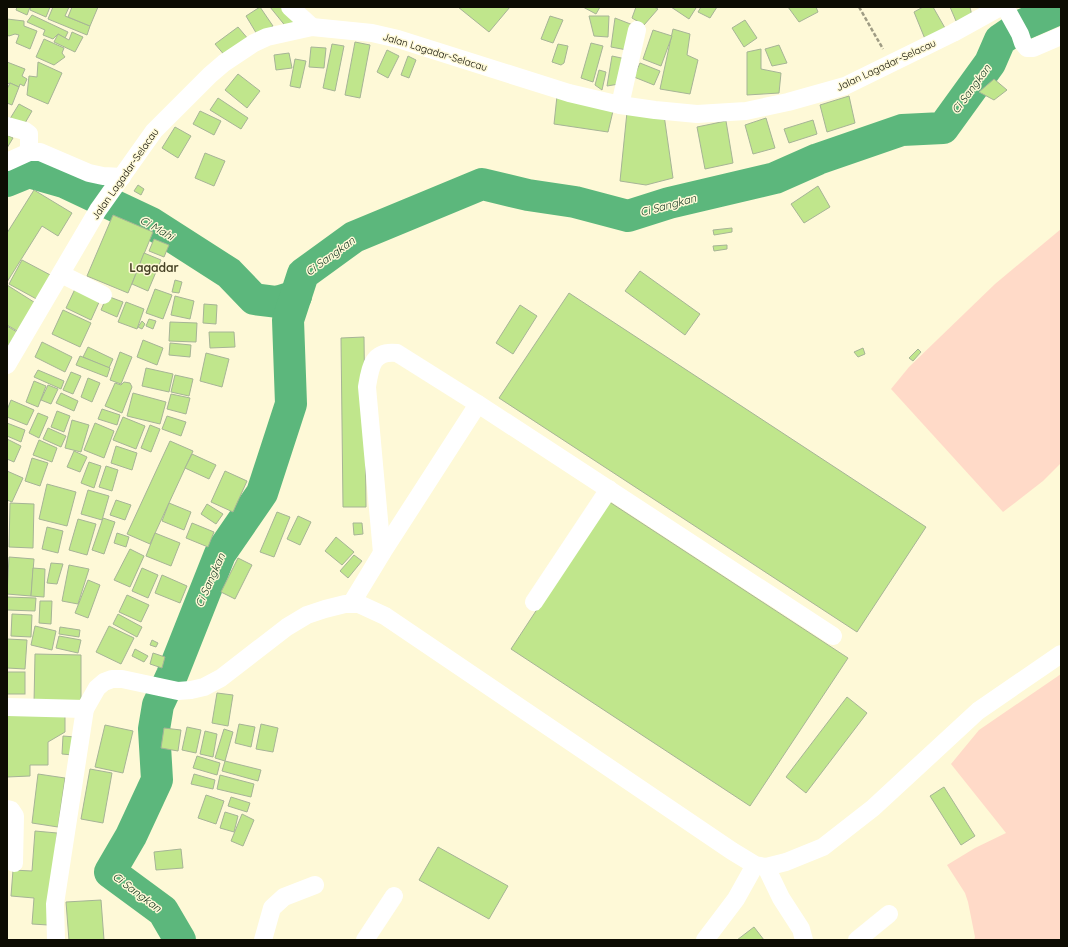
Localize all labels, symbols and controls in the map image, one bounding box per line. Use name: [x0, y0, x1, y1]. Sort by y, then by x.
street label: Jalan Lagadar-Selacau: [381, 30, 489, 74]
street label: Jalan Lagadar-Selacau: [834, 36, 938, 94]
water label: Ci Sangkan: [948, 61, 994, 116]
street label: Jalan Lagadar-Selacau: [89, 126, 161, 222]
water label: Ci Sangkan: [638, 191, 698, 219]
water label: Ci Mahi: [138, 213, 178, 244]
water label: Ci Sangkan: [303, 233, 358, 279]
district label: Lagadar: [129, 260, 179, 275]
water label: Ci Sangkan: [192, 550, 228, 609]
water label: Ci Sangkan: [110, 869, 165, 915]

